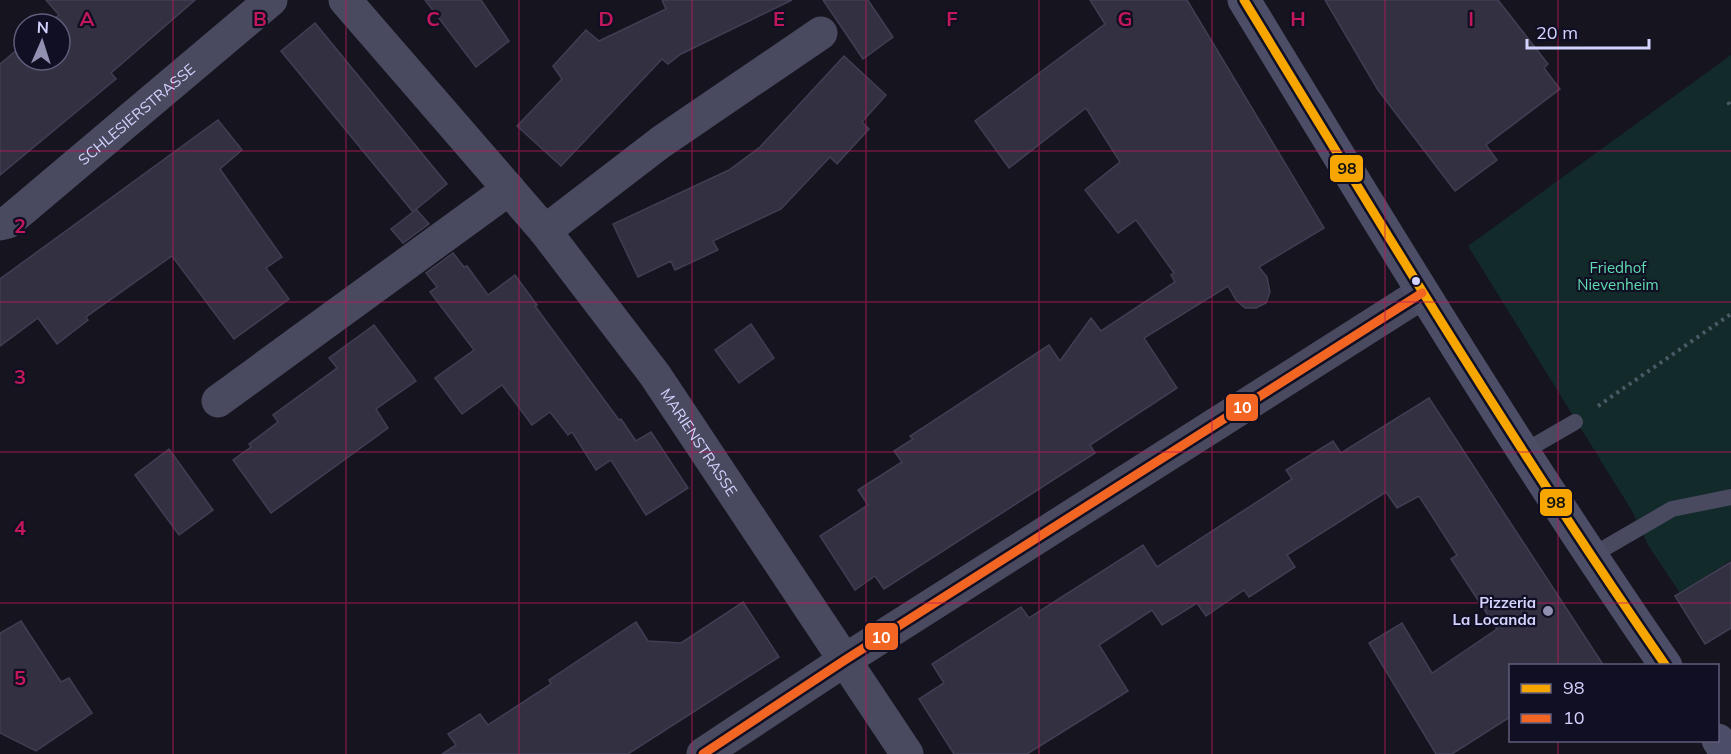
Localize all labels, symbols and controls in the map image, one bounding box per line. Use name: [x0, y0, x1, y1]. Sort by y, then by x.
text: A: [80, 6, 95, 31]
text: B: [253, 6, 267, 31]
text: C: [426, 6, 440, 31]
text: D: [598, 6, 614, 31]
text: E: [773, 6, 785, 31]
text: F: [946, 6, 958, 31]
text: G: [1118, 6, 1132, 31]
text: H: [1290, 6, 1306, 31]
text: I: [1468, 6, 1474, 31]
north arrow: [12, 12, 72, 72]
scale bar: [1527, 12, 1648, 50]
text: N: [36, 17, 49, 37]
text: 20 m: [1536, 21, 1578, 44]
street label: SCHLESIERSTRASSE: [74, 59, 199, 169]
line badge: 98: [1329, 154, 1364, 183]
text: 98: [1337, 158, 1357, 178]
text: 2: [14, 213, 26, 238]
park label: Friedhof Nievenheim: [1577, 258, 1659, 294]
unlabelled marker: [1410, 275, 1422, 287]
text: 3: [14, 364, 26, 389]
street label: MARIENSTRASSE: [657, 384, 742, 499]
line badge: 10: [1225, 393, 1259, 422]
text: 10: [1232, 397, 1252, 417]
line badge: 98: [1539, 488, 1573, 517]
text: 98: [1546, 492, 1566, 512]
text: 4: [14, 515, 26, 540]
place label: Pizzeria La Locanda: [1453, 593, 1536, 629]
marker: Pizzeria La Locanda: [1541, 604, 1555, 618]
line badge: 10: [864, 622, 899, 651]
text: 10: [871, 627, 891, 647]
legend: [1509, 664, 1719, 742]
text: 5: [14, 665, 26, 690]
text: 98: [1563, 676, 1585, 699]
text: 10: [1563, 706, 1585, 729]

